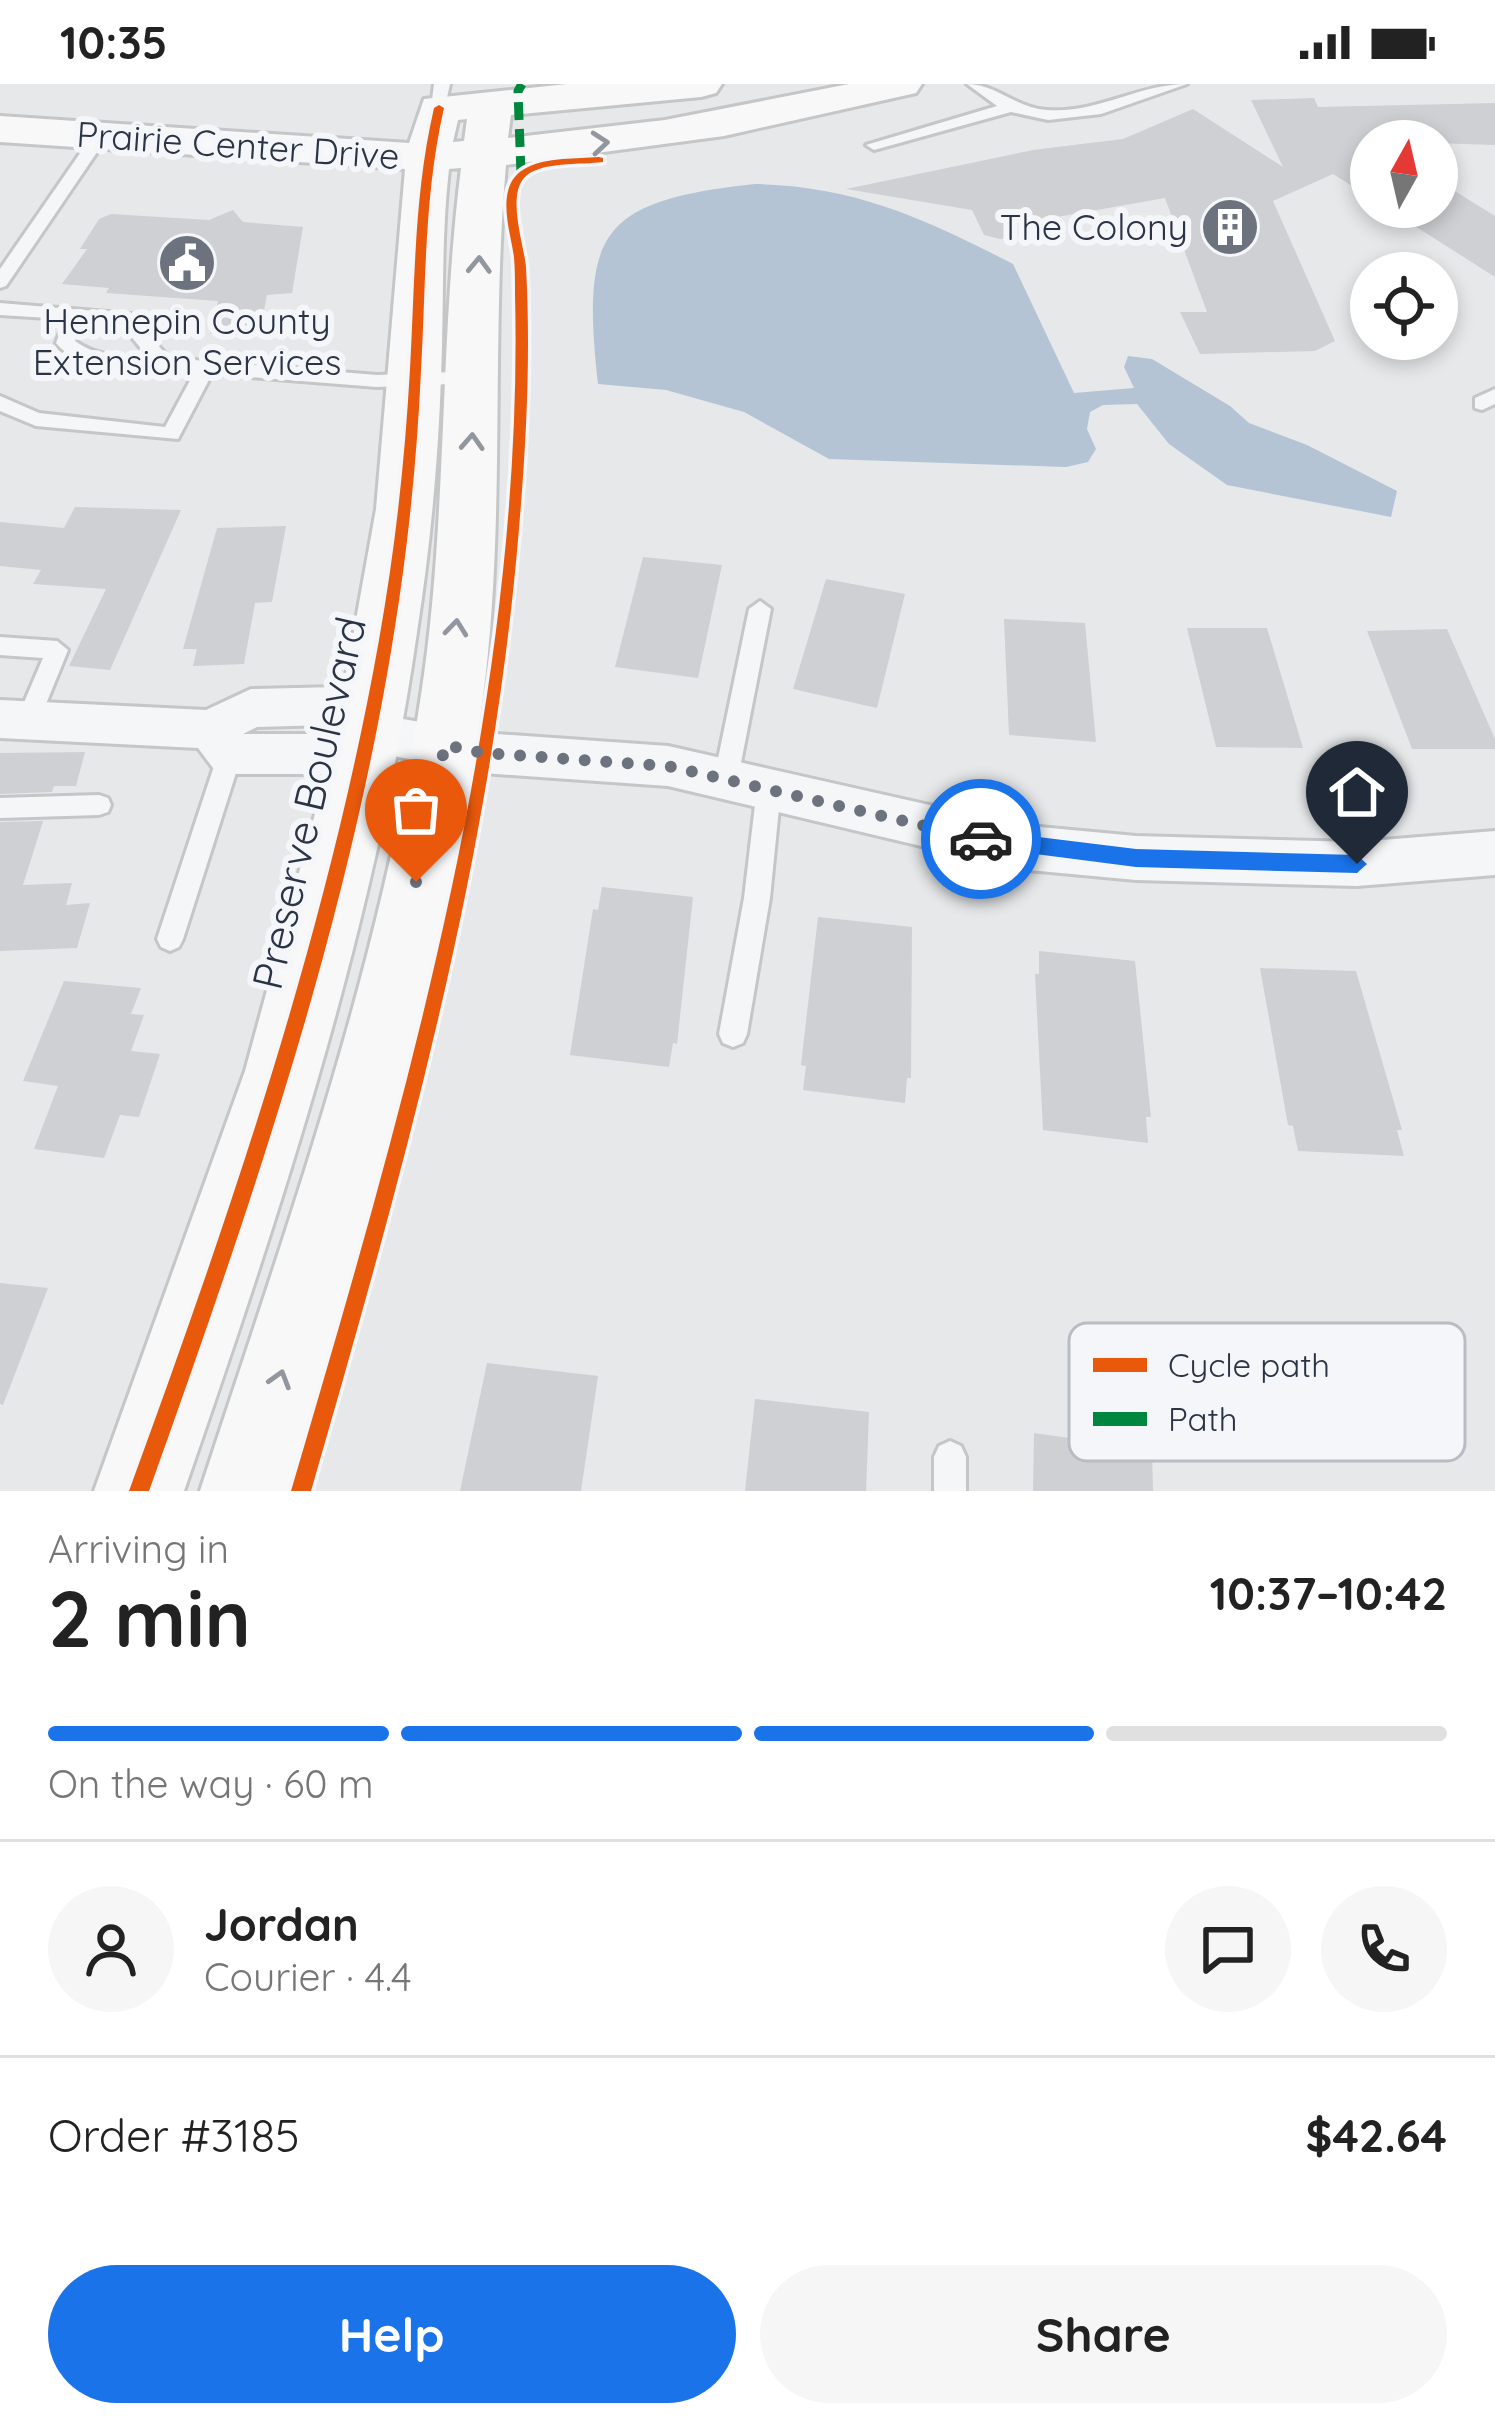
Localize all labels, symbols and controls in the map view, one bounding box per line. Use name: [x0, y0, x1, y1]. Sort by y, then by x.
text: 10:35: [60, 14, 168, 70]
street label: Prairie Center Drive: [75, 111, 401, 178]
north arrow: [1350, 120, 1458, 228]
map controls: [1350, 120, 1458, 360]
one-way arrow: [591, 131, 610, 156]
building icon: The Colony: [1199, 196, 1261, 258]
place label: The Colony: [1000, 204, 1188, 249]
public building icon: Hennepin County Extension Services: [156, 232, 218, 294]
button: locate: [1350, 252, 1458, 360]
one-way arrow: [466, 255, 492, 274]
place label: Hennepin County Extension Services: [33, 298, 341, 384]
one-way arrow: [459, 432, 485, 451]
street label: Preserve Boulevard: [240, 612, 377, 994]
one-way arrow: [443, 618, 469, 638]
pin: [1306, 741, 1408, 864]
pin: [365, 759, 467, 882]
icon: home: [1324, 759, 1390, 825]
icon: bag: [383, 777, 449, 843]
courier: [921, 779, 1041, 899]
icon: car: [948, 806, 1014, 872]
legend: [1069, 1323, 1465, 1461]
text: Cycle path: [1168, 1344, 1330, 1385]
one-way arrow: [265, 1369, 290, 1390]
text: Path: [1168, 1398, 1237, 1439]
text: Arriving in: [48, 1524, 229, 1573]
text: 10:37–10:42: [1210, 1565, 1447, 1621]
text: 2 min: [48, 1569, 251, 1667]
text: On the way · 60 m: [48, 1759, 374, 1808]
button: person: [48, 1886, 174, 2012]
button: chat: [1165, 1886, 1291, 2012]
button: phone: [1321, 1886, 1447, 2012]
text: Jordan: [204, 1896, 359, 1952]
text: Courier · 4.4: [204, 1952, 412, 2001]
text: Order #3185: [48, 2107, 300, 2163]
text: $42.64: [1306, 2107, 1447, 2163]
button: Help: [48, 2265, 736, 2403]
button: Share: [760, 2265, 1447, 2403]

